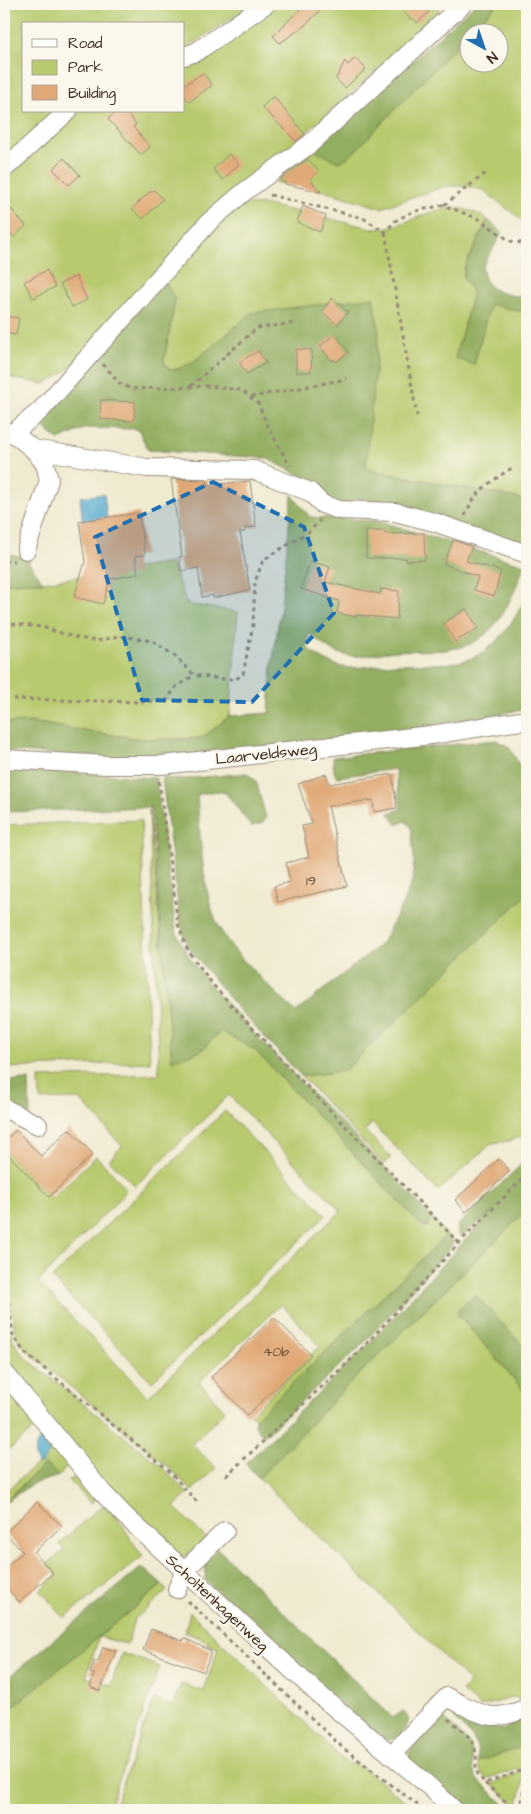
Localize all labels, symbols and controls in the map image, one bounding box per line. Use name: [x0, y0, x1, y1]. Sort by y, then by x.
legend: [22, 22, 185, 112]
north arrow: [458, 22, 508, 72]
text: Road: [68, 33, 103, 54]
text: N: [482, 47, 502, 68]
text: Park: [68, 57, 103, 78]
text: Building: [68, 83, 116, 105]
street label: Laarveldsweg: [214, 738, 318, 771]
house number: 19: [306, 871, 316, 891]
house number: 40b: [263, 1342, 289, 1362]
street label: Scholtenhagenweg: [160, 1549, 274, 1657]

